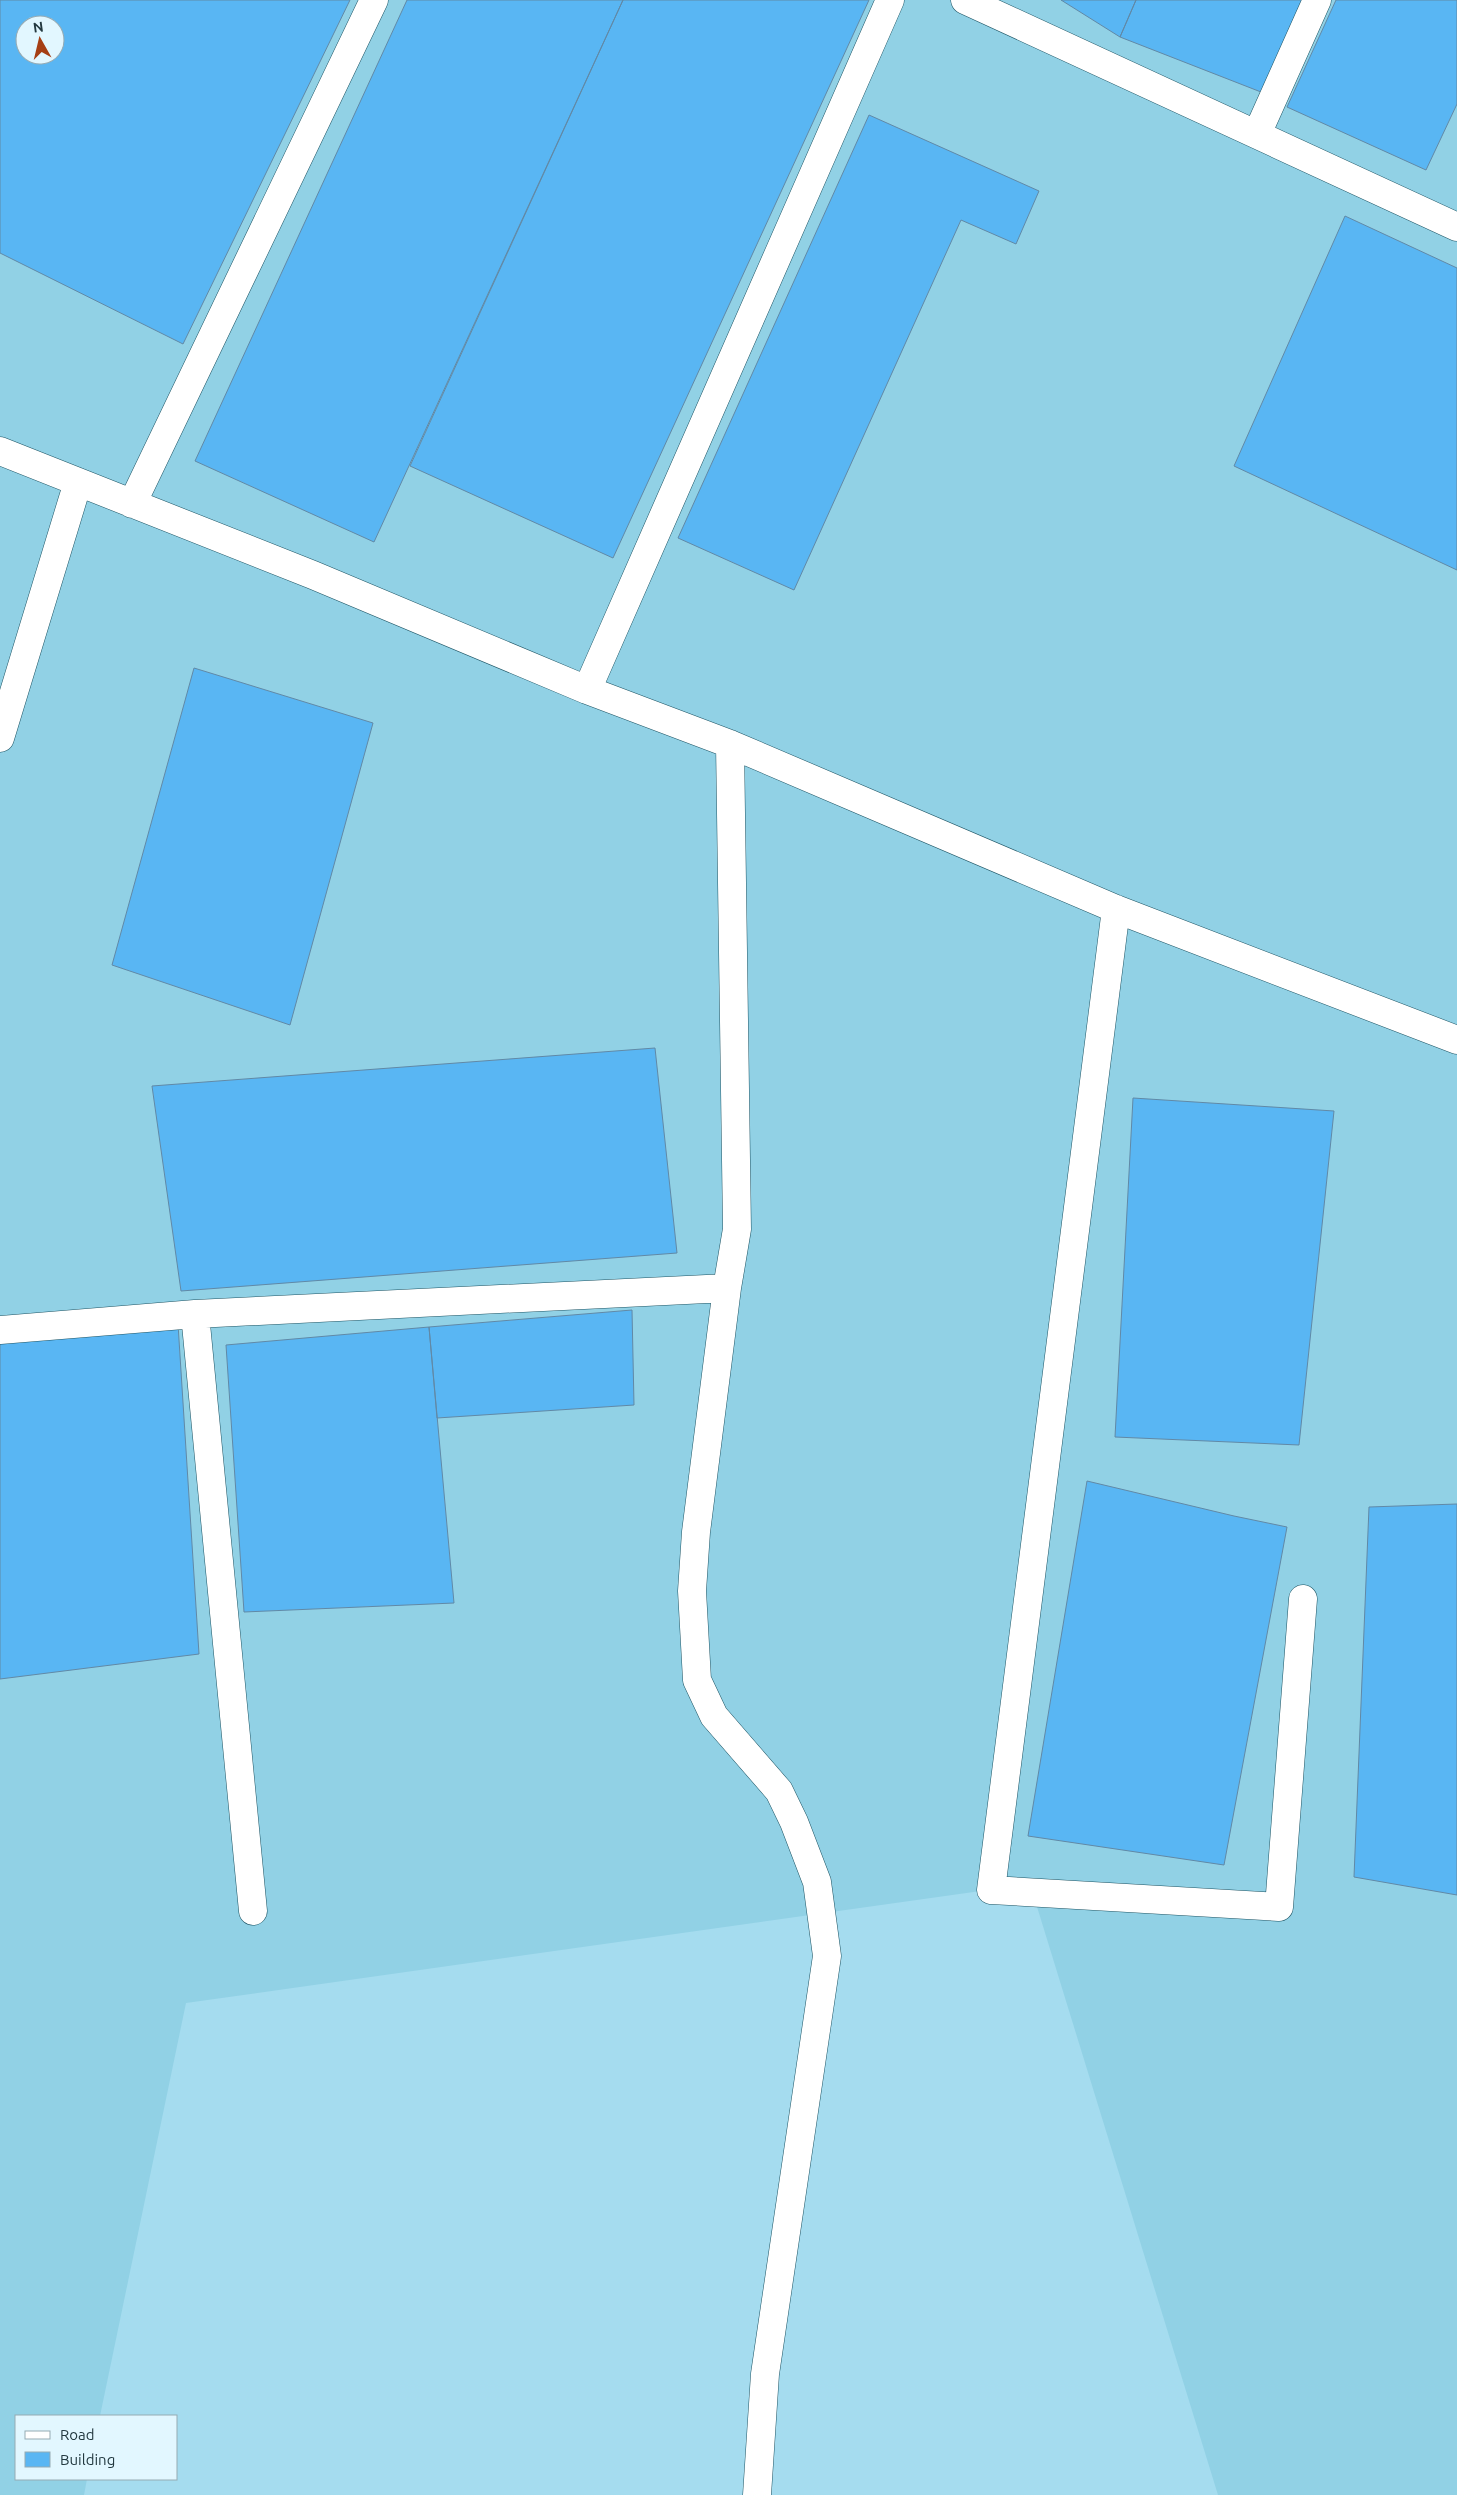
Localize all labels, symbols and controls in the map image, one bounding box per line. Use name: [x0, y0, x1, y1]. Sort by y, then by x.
north arrow: [15, 15, 65, 65]
text: N: [32, 18, 44, 36]
legend: [15, 2415, 178, 2480]
text: Road: [60, 2426, 95, 2443]
text: Building: [60, 2451, 115, 2468]

